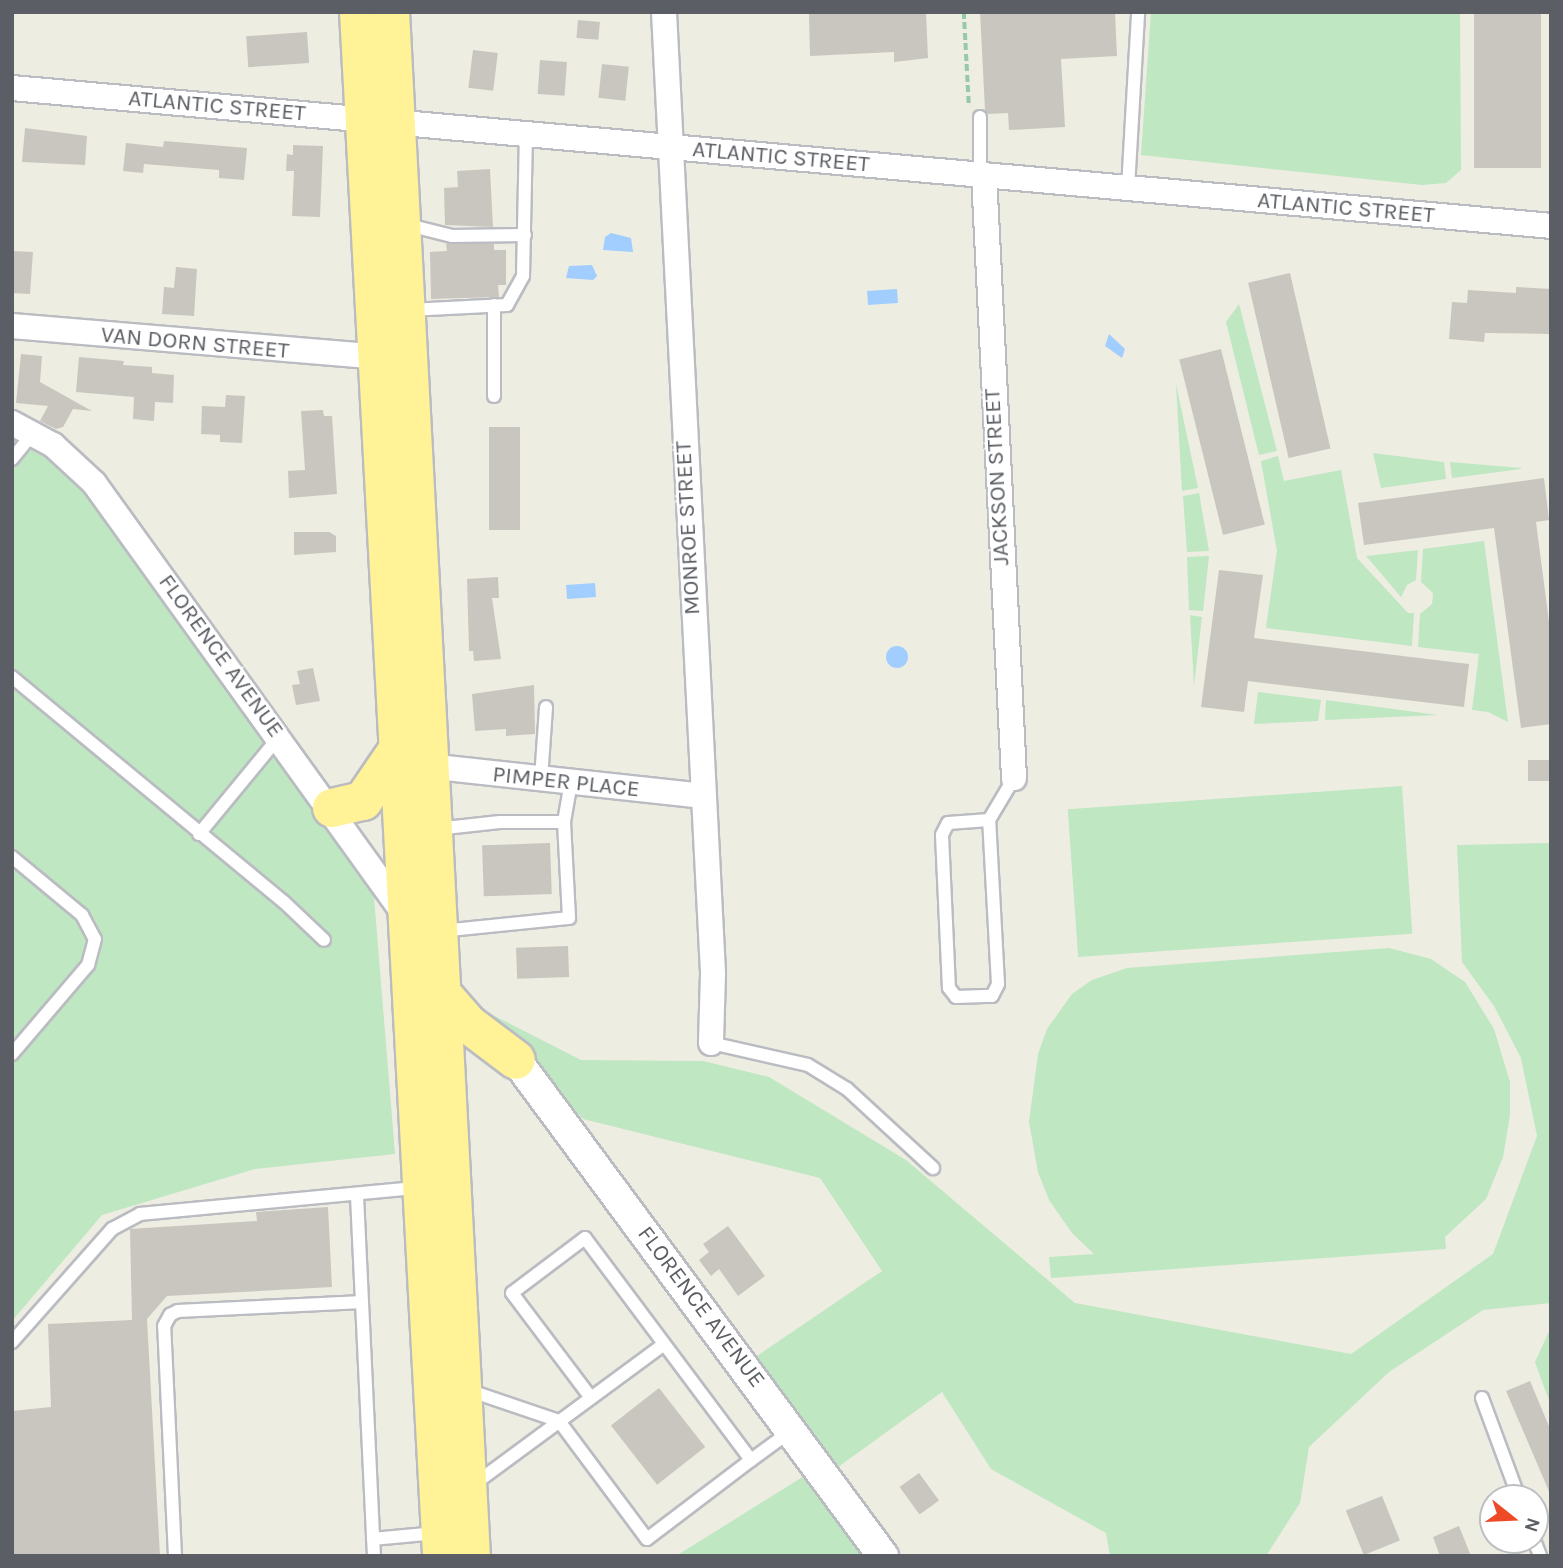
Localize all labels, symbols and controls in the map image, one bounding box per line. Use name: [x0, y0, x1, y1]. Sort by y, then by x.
street label: ATLANTIC STREET: [127, 85, 307, 127]
street label: ATLANTIC STREET: [691, 136, 871, 178]
street label: ATLANTIC STREET: [1256, 187, 1436, 229]
street label: VAN DORN STREET: [100, 321, 290, 365]
street label: JACKSON STREET: [979, 388, 1015, 566]
street label: MONROE STREET: [670, 440, 706, 616]
street label: FLORENCE AVENUE: [153, 569, 289, 743]
street label: PIMPER PLACE: [491, 761, 641, 803]
street label: FLORENCE AVENUE: [631, 1221, 771, 1393]
north arrow: [1479, 1484, 1549, 1554]
text: N: [1520, 1515, 1545, 1535]

